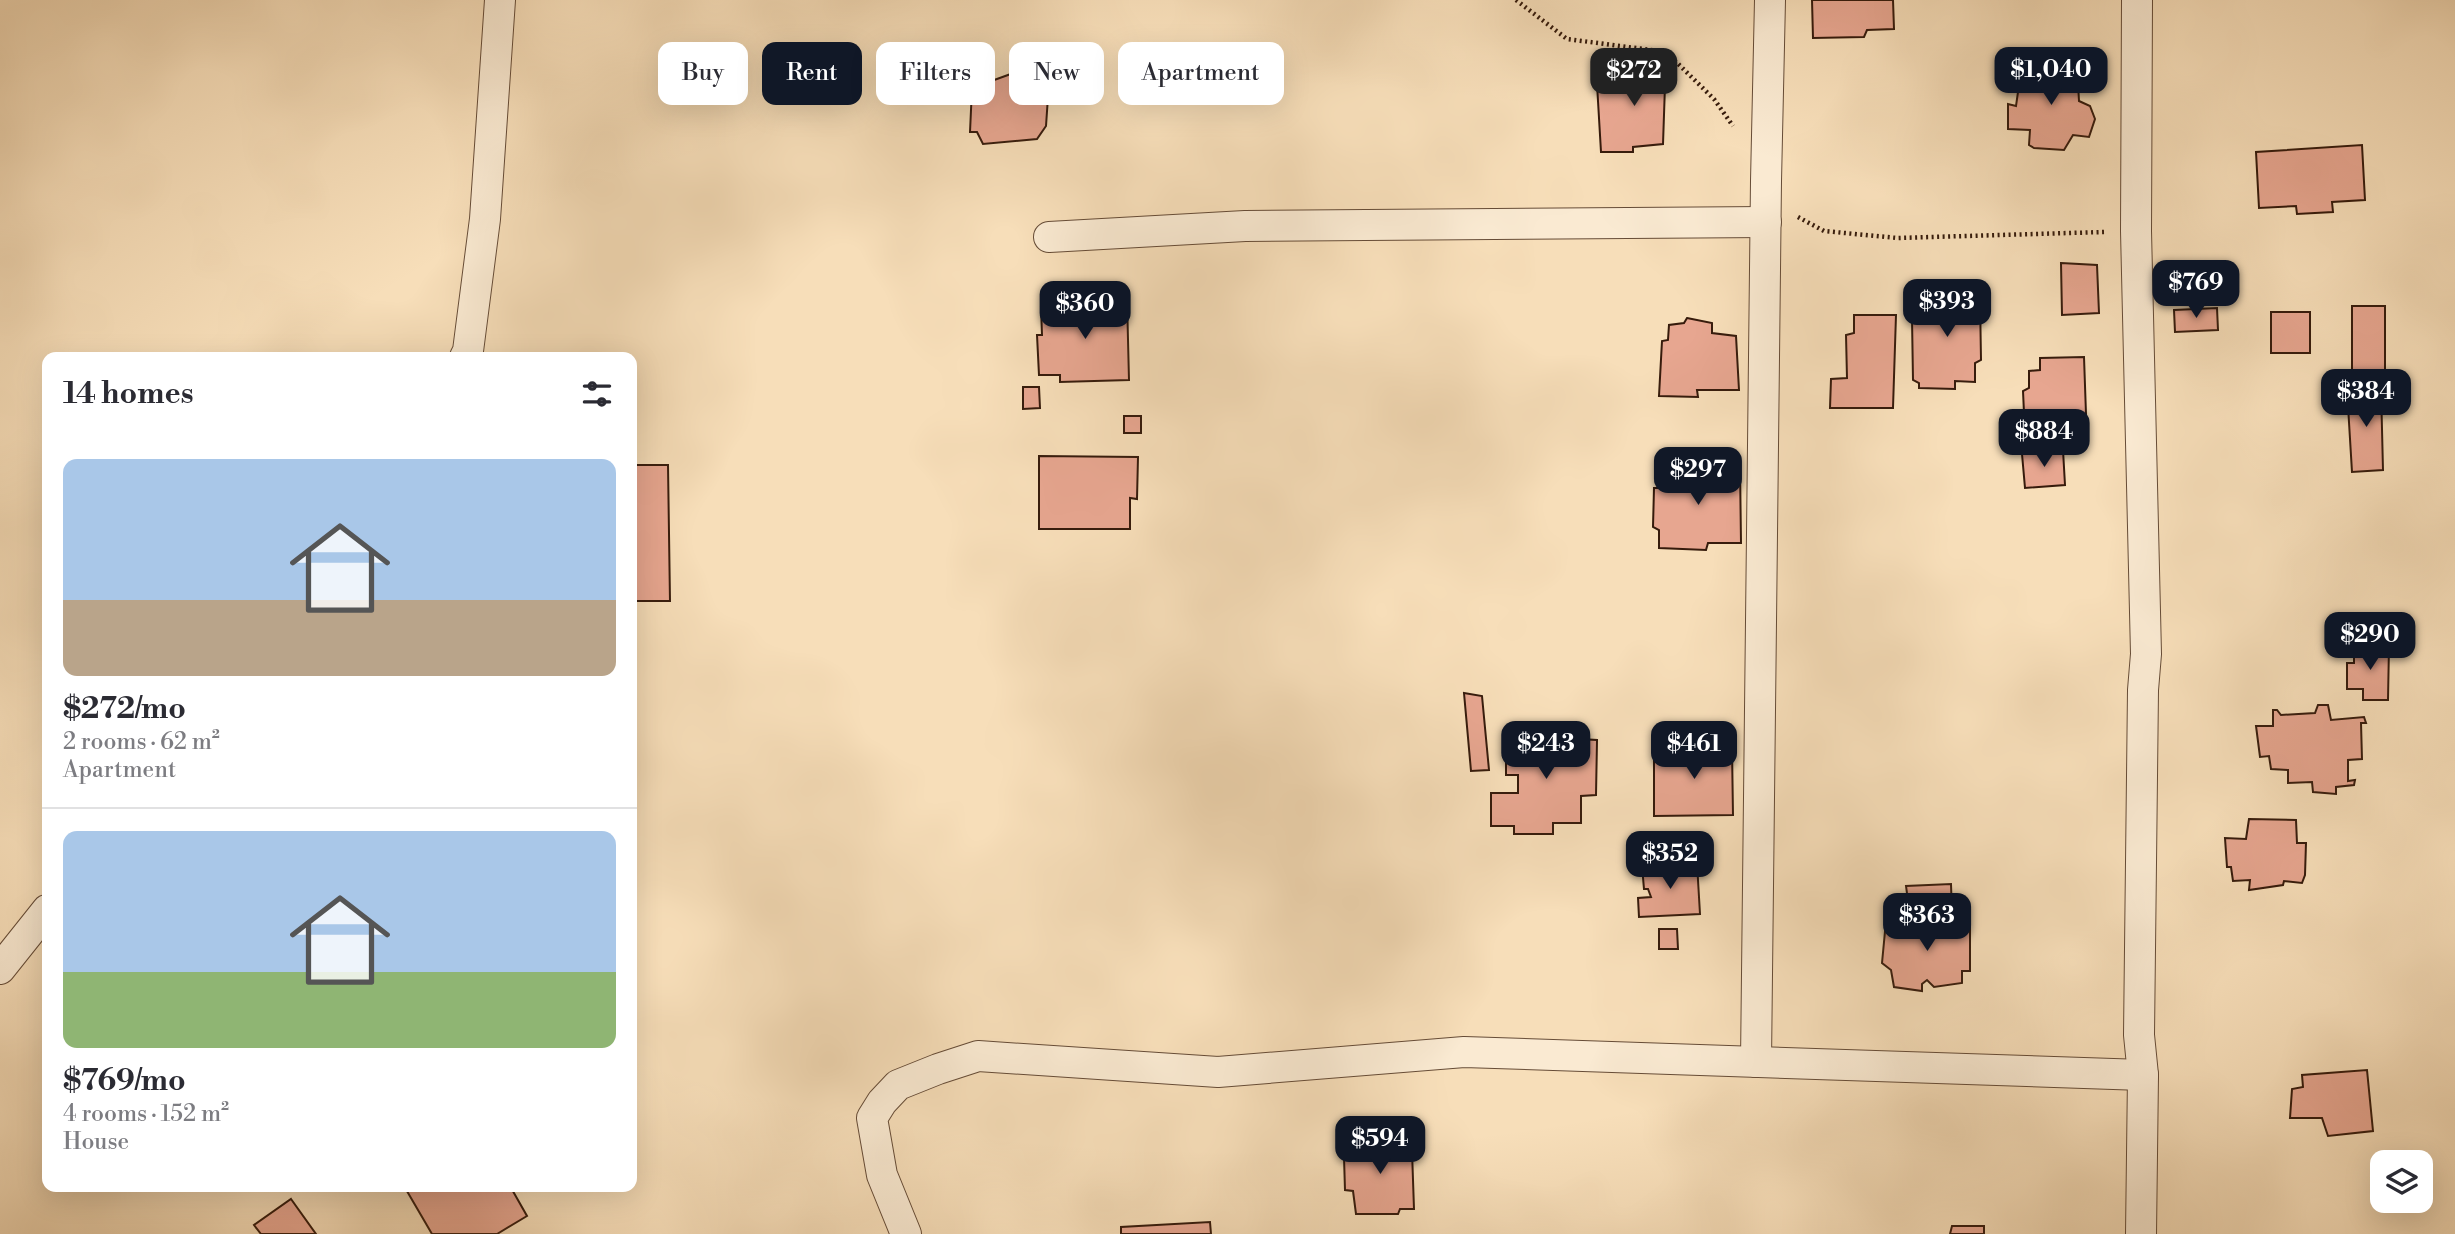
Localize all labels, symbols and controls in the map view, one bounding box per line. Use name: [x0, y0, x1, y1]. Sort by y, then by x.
chip: Buy: [658, 42, 748, 105]
chip: Rent: [762, 42, 862, 105]
chip: Filters: [876, 42, 995, 105]
chip: New: [1009, 42, 1104, 105]
chip: Apartment: [1118, 42, 1284, 105]
pin: $272: [1593, 48, 1675, 108]
pin: $1,040: [1994, 48, 2108, 107]
text: $1,040: [2011, 56, 2091, 84]
text: $272: [1606, 57, 1662, 85]
pin: $769: [2155, 260, 2237, 320]
text: $769: [2168, 269, 2224, 297]
pin: $393: [1906, 280, 1988, 339]
pin: $360: [1044, 282, 1126, 341]
text: $393: [1919, 288, 1975, 316]
text: $360: [1056, 290, 1114, 318]
pin: $384: [2325, 370, 2407, 429]
text: 14 homes: [63, 375, 194, 413]
icon: filters: [578, 375, 616, 413]
text: $384: [2337, 378, 2395, 406]
pin: $884: [2003, 410, 2085, 469]
text: $884: [2015, 418, 2073, 446]
pin: $297: [1657, 448, 1739, 507]
text: $297: [1670, 456, 1726, 484]
icon: home: [277, 505, 403, 631]
pin: $290: [2329, 612, 2411, 672]
text: $290: [2340, 621, 2400, 649]
text: $272/mo: [63, 690, 186, 728]
pin: $243: [1505, 722, 1587, 781]
pin: $461: [1653, 722, 1735, 781]
text: 2 rooms · 62 m²: [63, 728, 220, 756]
text: $243: [1517, 730, 1575, 758]
text: $461: [1667, 730, 1721, 758]
text: Apartment: [63, 756, 176, 784]
pin: $352: [1629, 832, 1711, 891]
text: $352: [1642, 840, 1698, 868]
icon: home: [277, 877, 403, 1003]
pin: $363: [1886, 894, 1968, 953]
text: $363: [1899, 902, 1955, 930]
text: $769/mo: [63, 1062, 186, 1100]
text: 4 rooms · 152 m²: [63, 1100, 229, 1128]
pin: $594: [1339, 1116, 1421, 1176]
text: $594: [1351, 1125, 1409, 1153]
text: House: [63, 1128, 129, 1156]
map controls: [2370, 1150, 2433, 1213]
button: layers: [2370, 1150, 2433, 1213]

